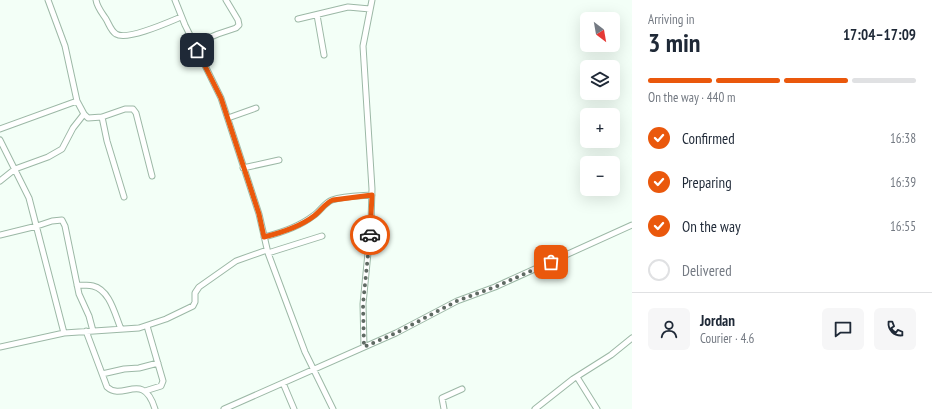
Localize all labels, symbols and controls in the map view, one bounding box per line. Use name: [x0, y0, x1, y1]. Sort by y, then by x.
text: Arriving in: [648, 11, 695, 28]
north arrow: [580, 12, 620, 52]
map controls: [580, 12, 620, 196]
text: 17:04–17:09: [843, 25, 916, 44]
text: 3 min: [648, 26, 701, 59]
pin: [180, 33, 214, 67]
icon: home: [186, 39, 208, 61]
button: layers: [580, 60, 620, 100]
text: On the way · 440 m: [648, 89, 735, 106]
button: +: [580, 108, 620, 148]
icon: check: [648, 127, 670, 149]
text: Confirmed: [682, 129, 735, 148]
text: 16:38: [890, 130, 916, 147]
button: −: [580, 156, 620, 196]
icon: check: [648, 171, 670, 193]
text: Preparing: [682, 173, 732, 192]
text: 16:39: [890, 174, 916, 191]
courier: [350, 215, 390, 255]
icon: check: [648, 215, 670, 237]
text: On the way: [682, 217, 741, 236]
text: 16:55: [890, 218, 916, 235]
icon: car: [359, 224, 381, 246]
pin: [534, 245, 568, 279]
icon: bag: [540, 251, 562, 273]
text: Delivered: [682, 261, 732, 280]
button: person: [648, 308, 690, 350]
button: chat: [822, 308, 864, 350]
button: phone: [874, 308, 916, 350]
text: Jordan: [700, 311, 735, 330]
text: Courier · 4.6: [700, 330, 754, 347]

